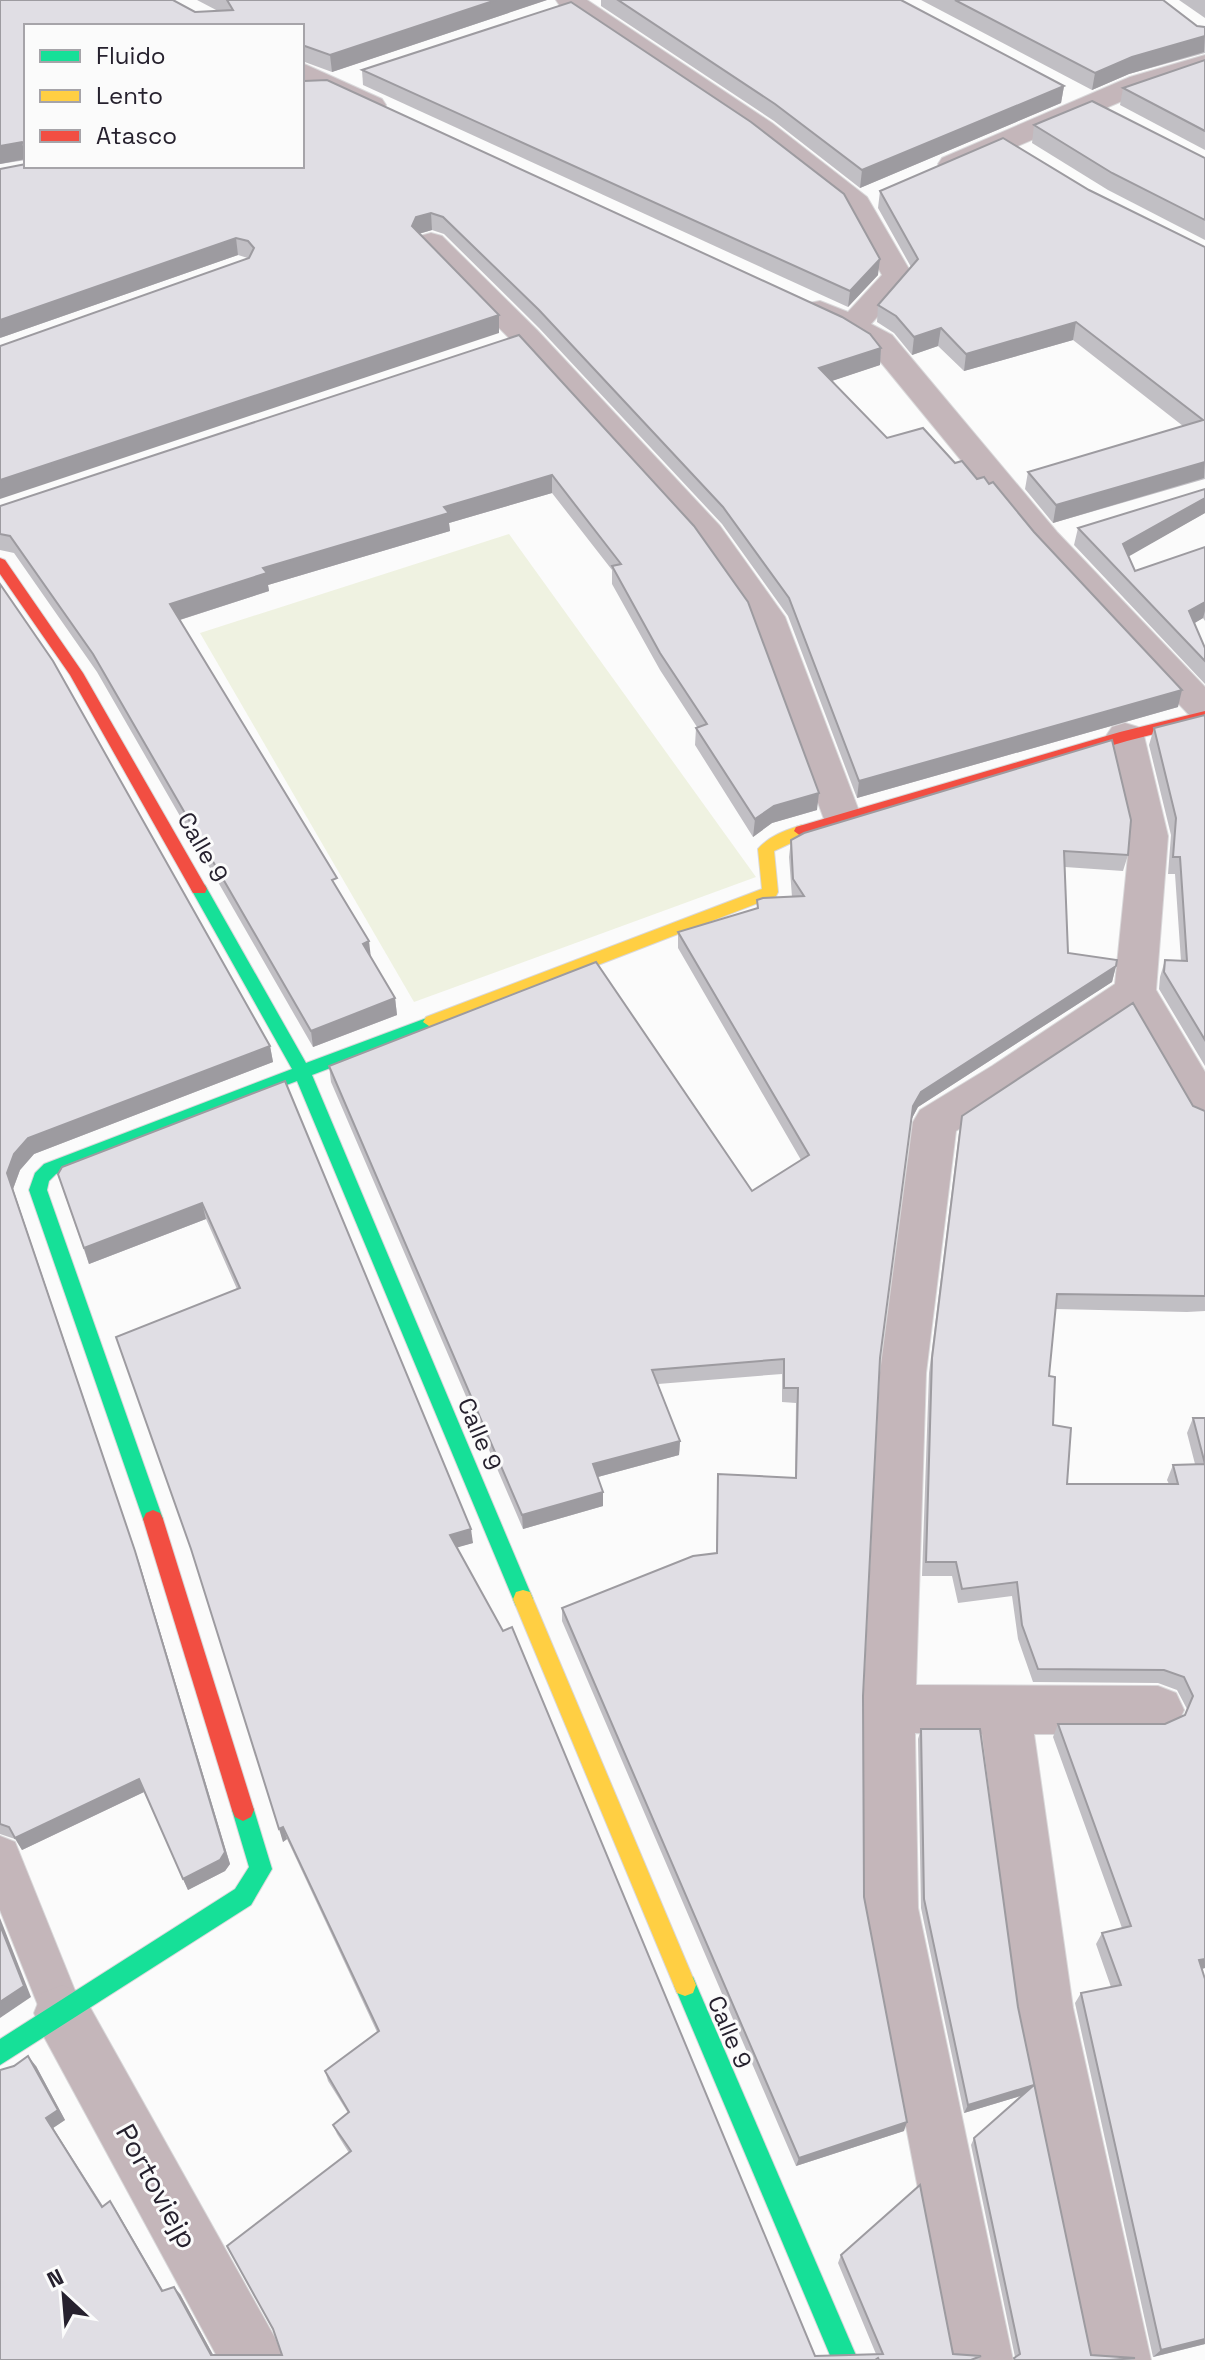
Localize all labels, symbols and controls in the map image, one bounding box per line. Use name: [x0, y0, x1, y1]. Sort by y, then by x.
legend: [24, 24, 304, 168]
text: Fluido: [96, 40, 166, 71]
text: Lento: [96, 80, 163, 111]
text: Atasco: [96, 120, 177, 151]
street label: Calle 9: [171, 806, 235, 888]
street label: Calle 9: [451, 1393, 509, 1475]
street label: Calle 9: [701, 1991, 759, 2073]
street label: Portoviejp: [108, 2117, 206, 2255]
north arrow: [24, 2256, 104, 2336]
text: N: [42, 2262, 68, 2294]

